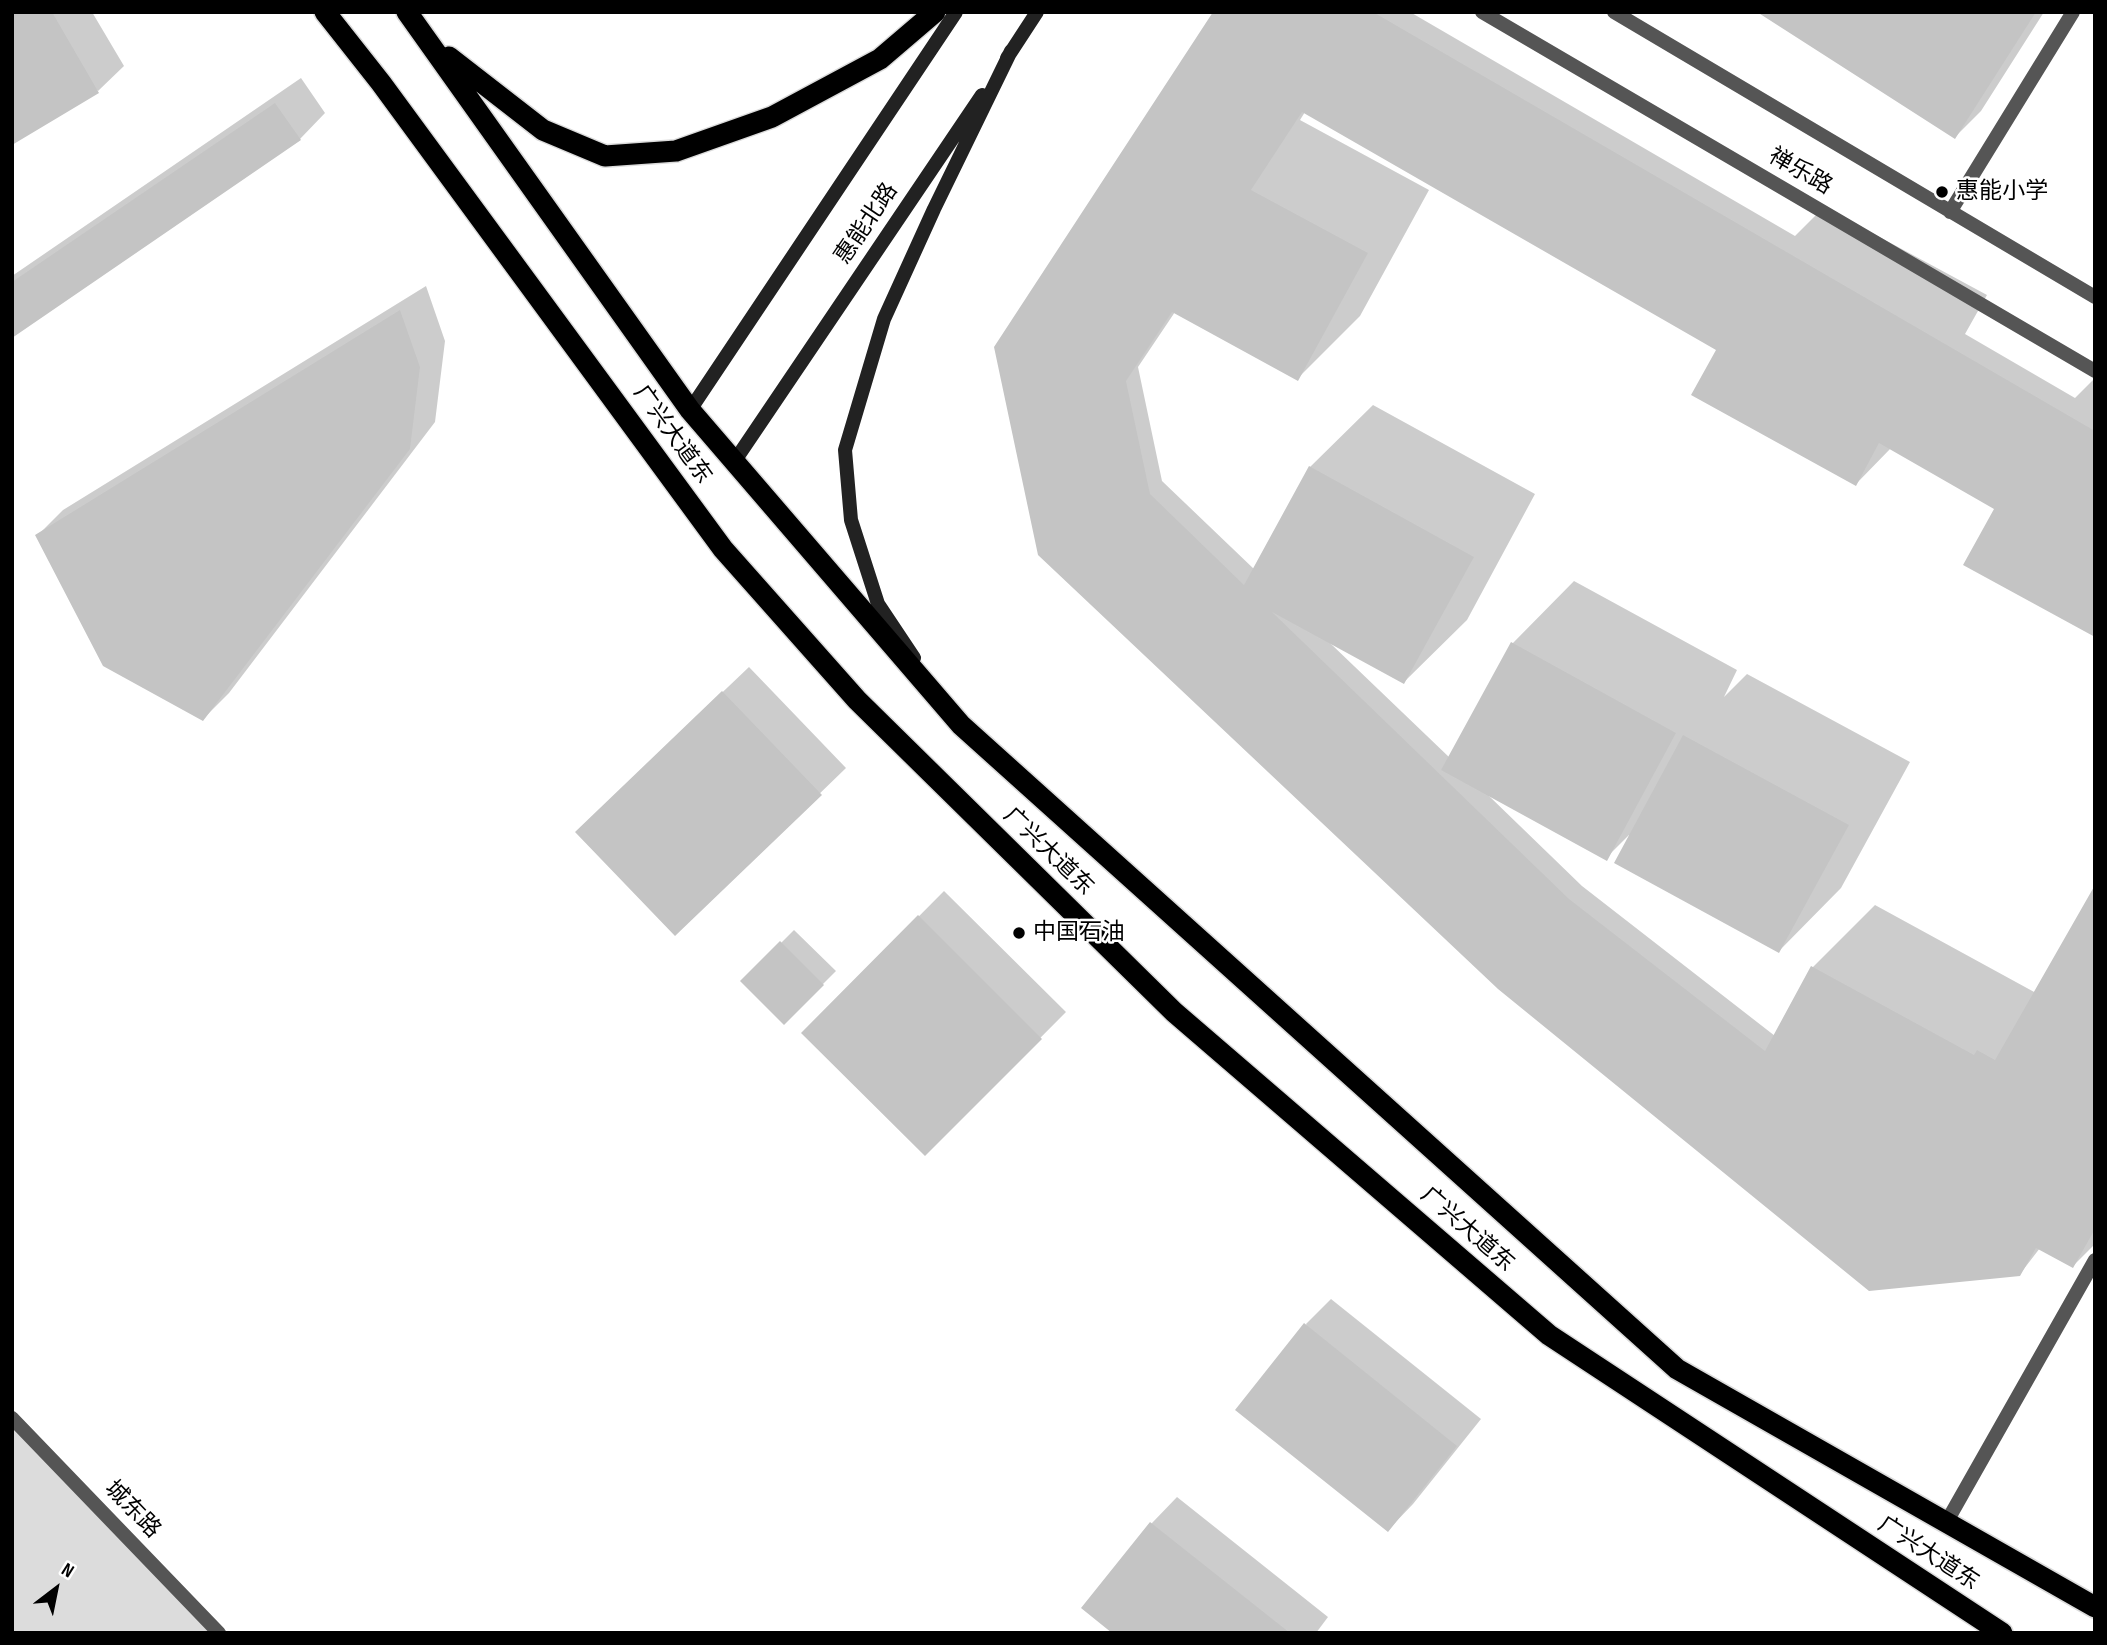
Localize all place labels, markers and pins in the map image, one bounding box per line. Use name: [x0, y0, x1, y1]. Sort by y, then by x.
place label: 惠能小学: [1956, 178, 2048, 206]
marker: 惠能小学: [1934, 184, 1950, 200]
place label: 中国石油: [1033, 919, 1125, 947]
marker: 中国石油: [1011, 925, 1027, 941]

